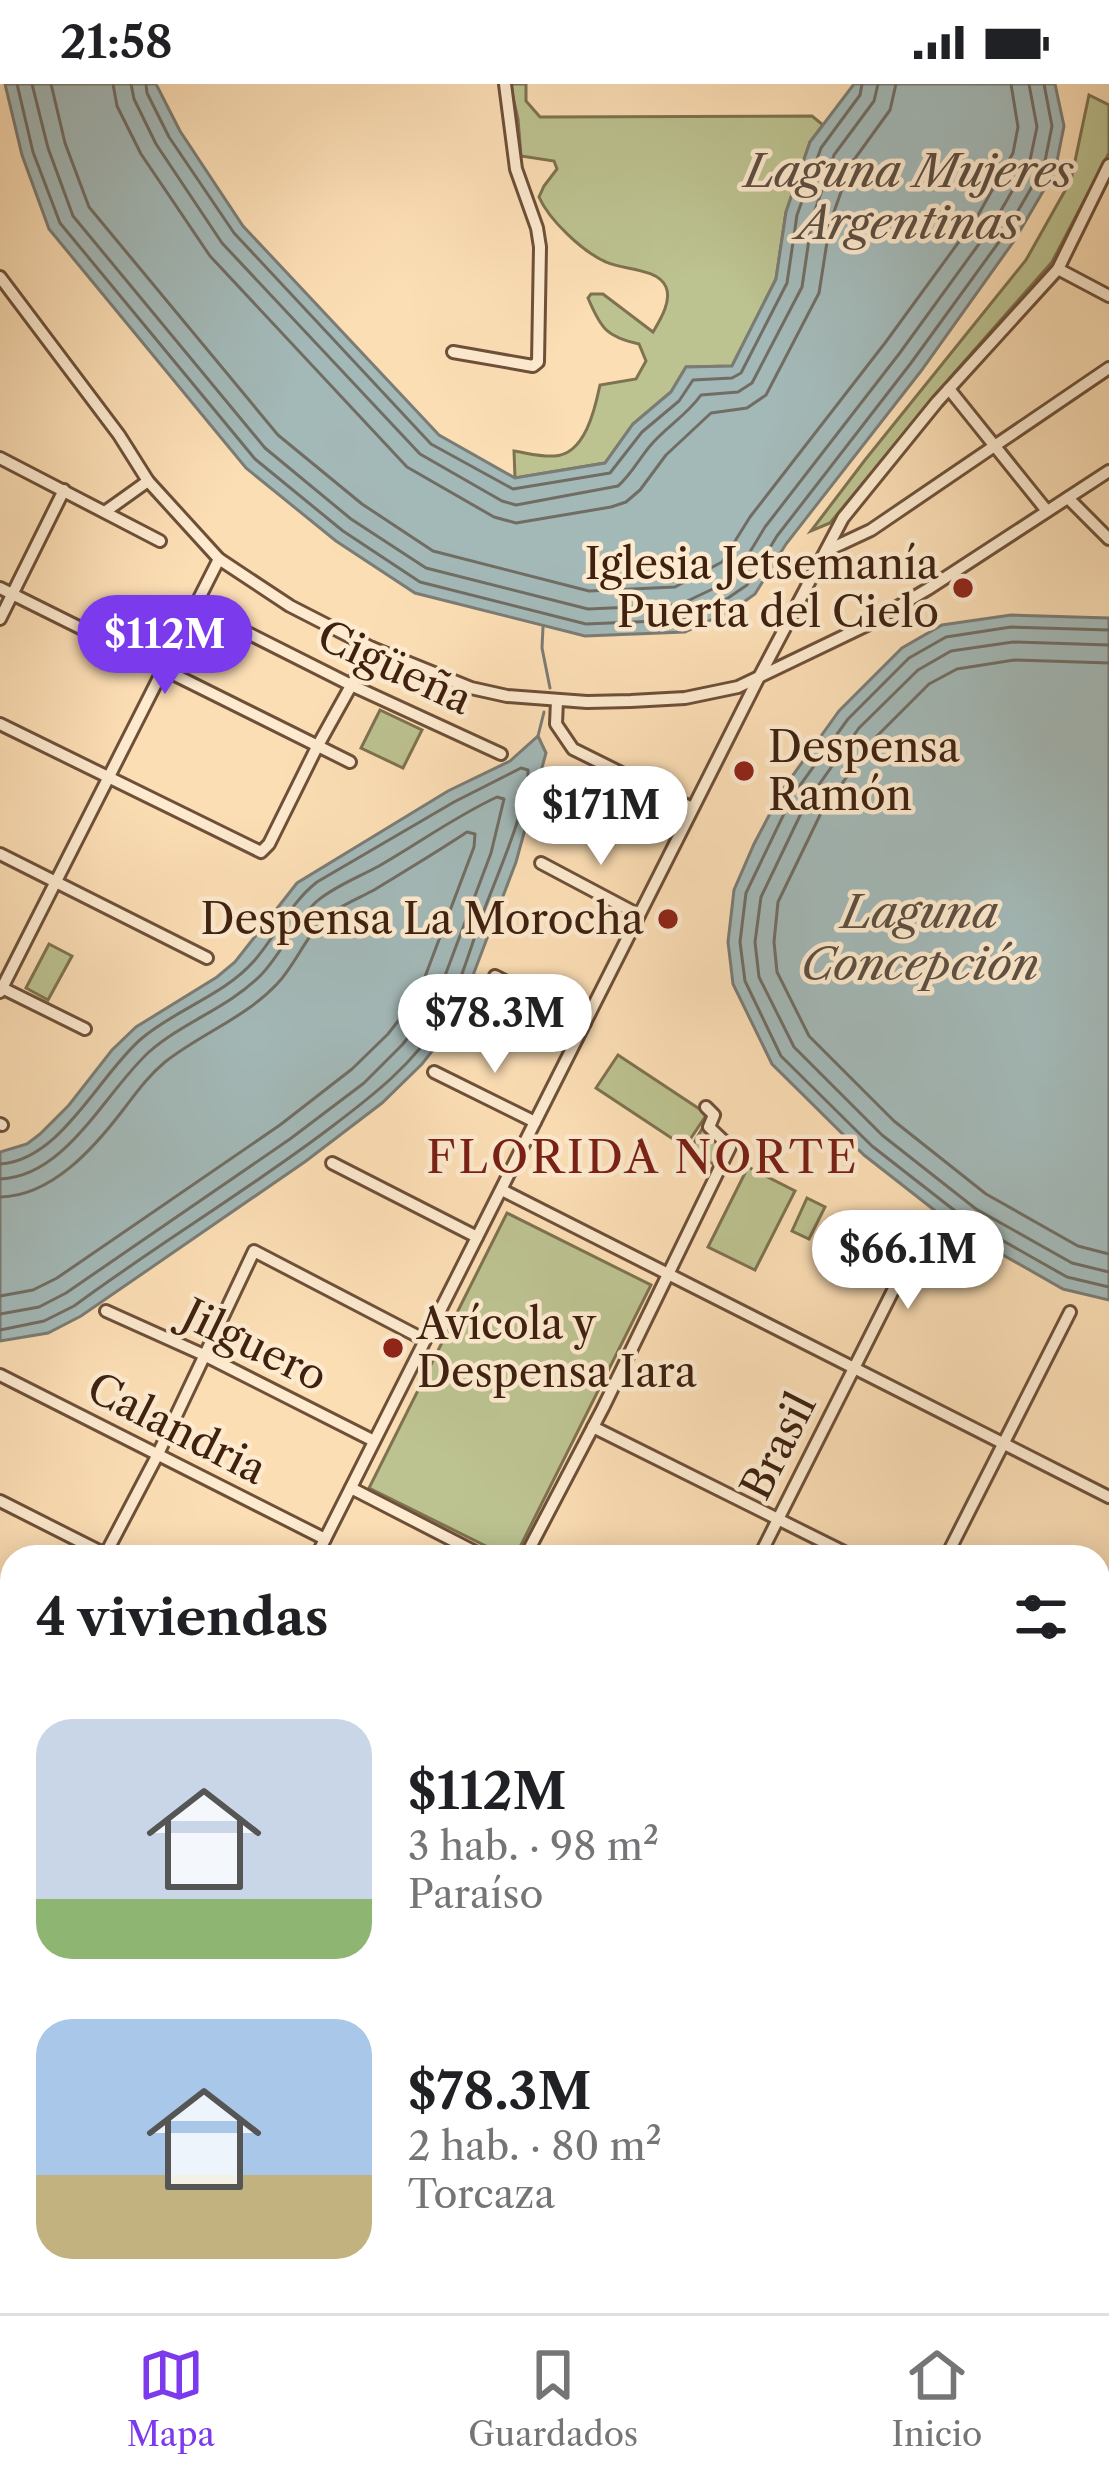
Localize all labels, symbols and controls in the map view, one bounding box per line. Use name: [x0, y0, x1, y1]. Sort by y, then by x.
text: 21:58: [60, 14, 173, 70]
water label: Laguna Mujeres Argentinas: [741, 143, 1074, 251]
place label: Iglesia Jetsemanía Puerta del Cielo: [585, 538, 940, 638]
marker: Iglesia Jetsemanía Puerta del Cielo: [950, 575, 976, 601]
pin: $112M: [81, 595, 249, 697]
street label: Cigüeña: [310, 609, 481, 726]
text: $112M: [104, 610, 226, 658]
place label: Despensa Ramón: [768, 721, 961, 821]
marker: Despensa Ramón: [731, 758, 757, 784]
pin: $171M: [517, 766, 685, 868]
text: $171M: [542, 781, 660, 829]
water label: Laguna Concepción: [801, 884, 1039, 992]
place label: Despensa La Morocha: [200, 893, 645, 945]
marker: Despensa La Morocha: [655, 906, 681, 932]
pin: $78.3M: [397, 974, 593, 1076]
text: $78.3M: [425, 989, 565, 1037]
district label: FLORIDA NORTE: [426, 1129, 860, 1185]
pin: $66.1M: [810, 1210, 1006, 1312]
text: $66.1M: [839, 1225, 977, 1273]
street label: Jilguero: [169, 1285, 336, 1402]
place label: Avícola y Despensa Iara: [416, 1298, 698, 1398]
marker: Avícola y Despensa Iara: [380, 1335, 406, 1361]
street label: Calandria: [79, 1361, 276, 1496]
street label: Brasil: [729, 1384, 827, 1508]
icon: filters: [1008, 1584, 1074, 1650]
text: 4 viviendas: [36, 1586, 328, 1648]
text: $112M: [408, 1760, 567, 1822]
icon: home: [132, 1767, 276, 1911]
text: 3 hab. · 98 m²: [408, 1822, 659, 1870]
text: Paraíso: [408, 1870, 543, 1918]
text: $78.3M: [408, 2060, 592, 2122]
icon: home: [132, 2067, 276, 2211]
text: 2 hab. · 80 m²: [408, 2122, 662, 2170]
text: Torcaza: [408, 2170, 555, 2218]
tab: Mapa: [127, 2342, 215, 2455]
tab: Guardados: [468, 2342, 638, 2455]
tab: Inicio: [892, 2342, 982, 2455]

